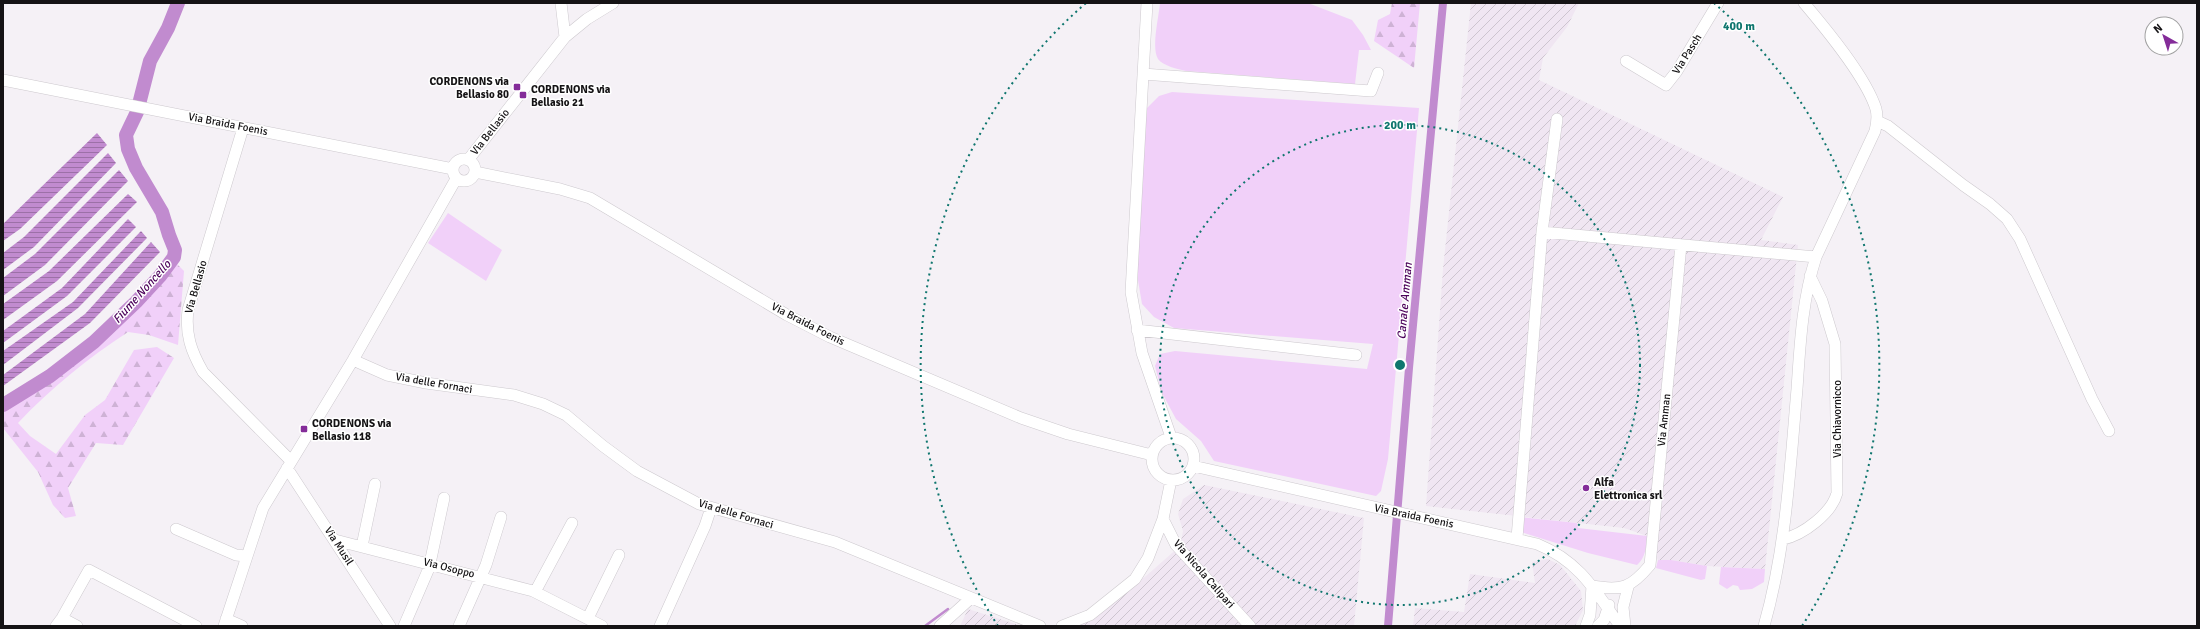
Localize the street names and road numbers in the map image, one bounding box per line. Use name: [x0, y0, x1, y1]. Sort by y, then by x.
street label: Via Pasch: [1670, 32, 1704, 76]
street label: Via Bellasio: [468, 106, 512, 158]
street label: Via Braida Foenis: [187, 110, 269, 138]
street label: Via Bellasio: [182, 259, 210, 315]
street label: Via Braida Foenis: [769, 300, 847, 348]
street label: Via delle Fornaci: [395, 370, 473, 396]
street label: Via Chiavornicco: [1831, 380, 1844, 458]
street label: Via Amman: [1655, 393, 1673, 447]
street label: Via delle Fornaci: [697, 496, 775, 532]
street label: Via Braida Foenis: [1373, 501, 1455, 531]
street label: Via Musil: [322, 524, 356, 568]
street label: Via Nicola Calipari: [1171, 537, 1237, 611]
street label: Via Osoppo: [422, 555, 476, 581]

